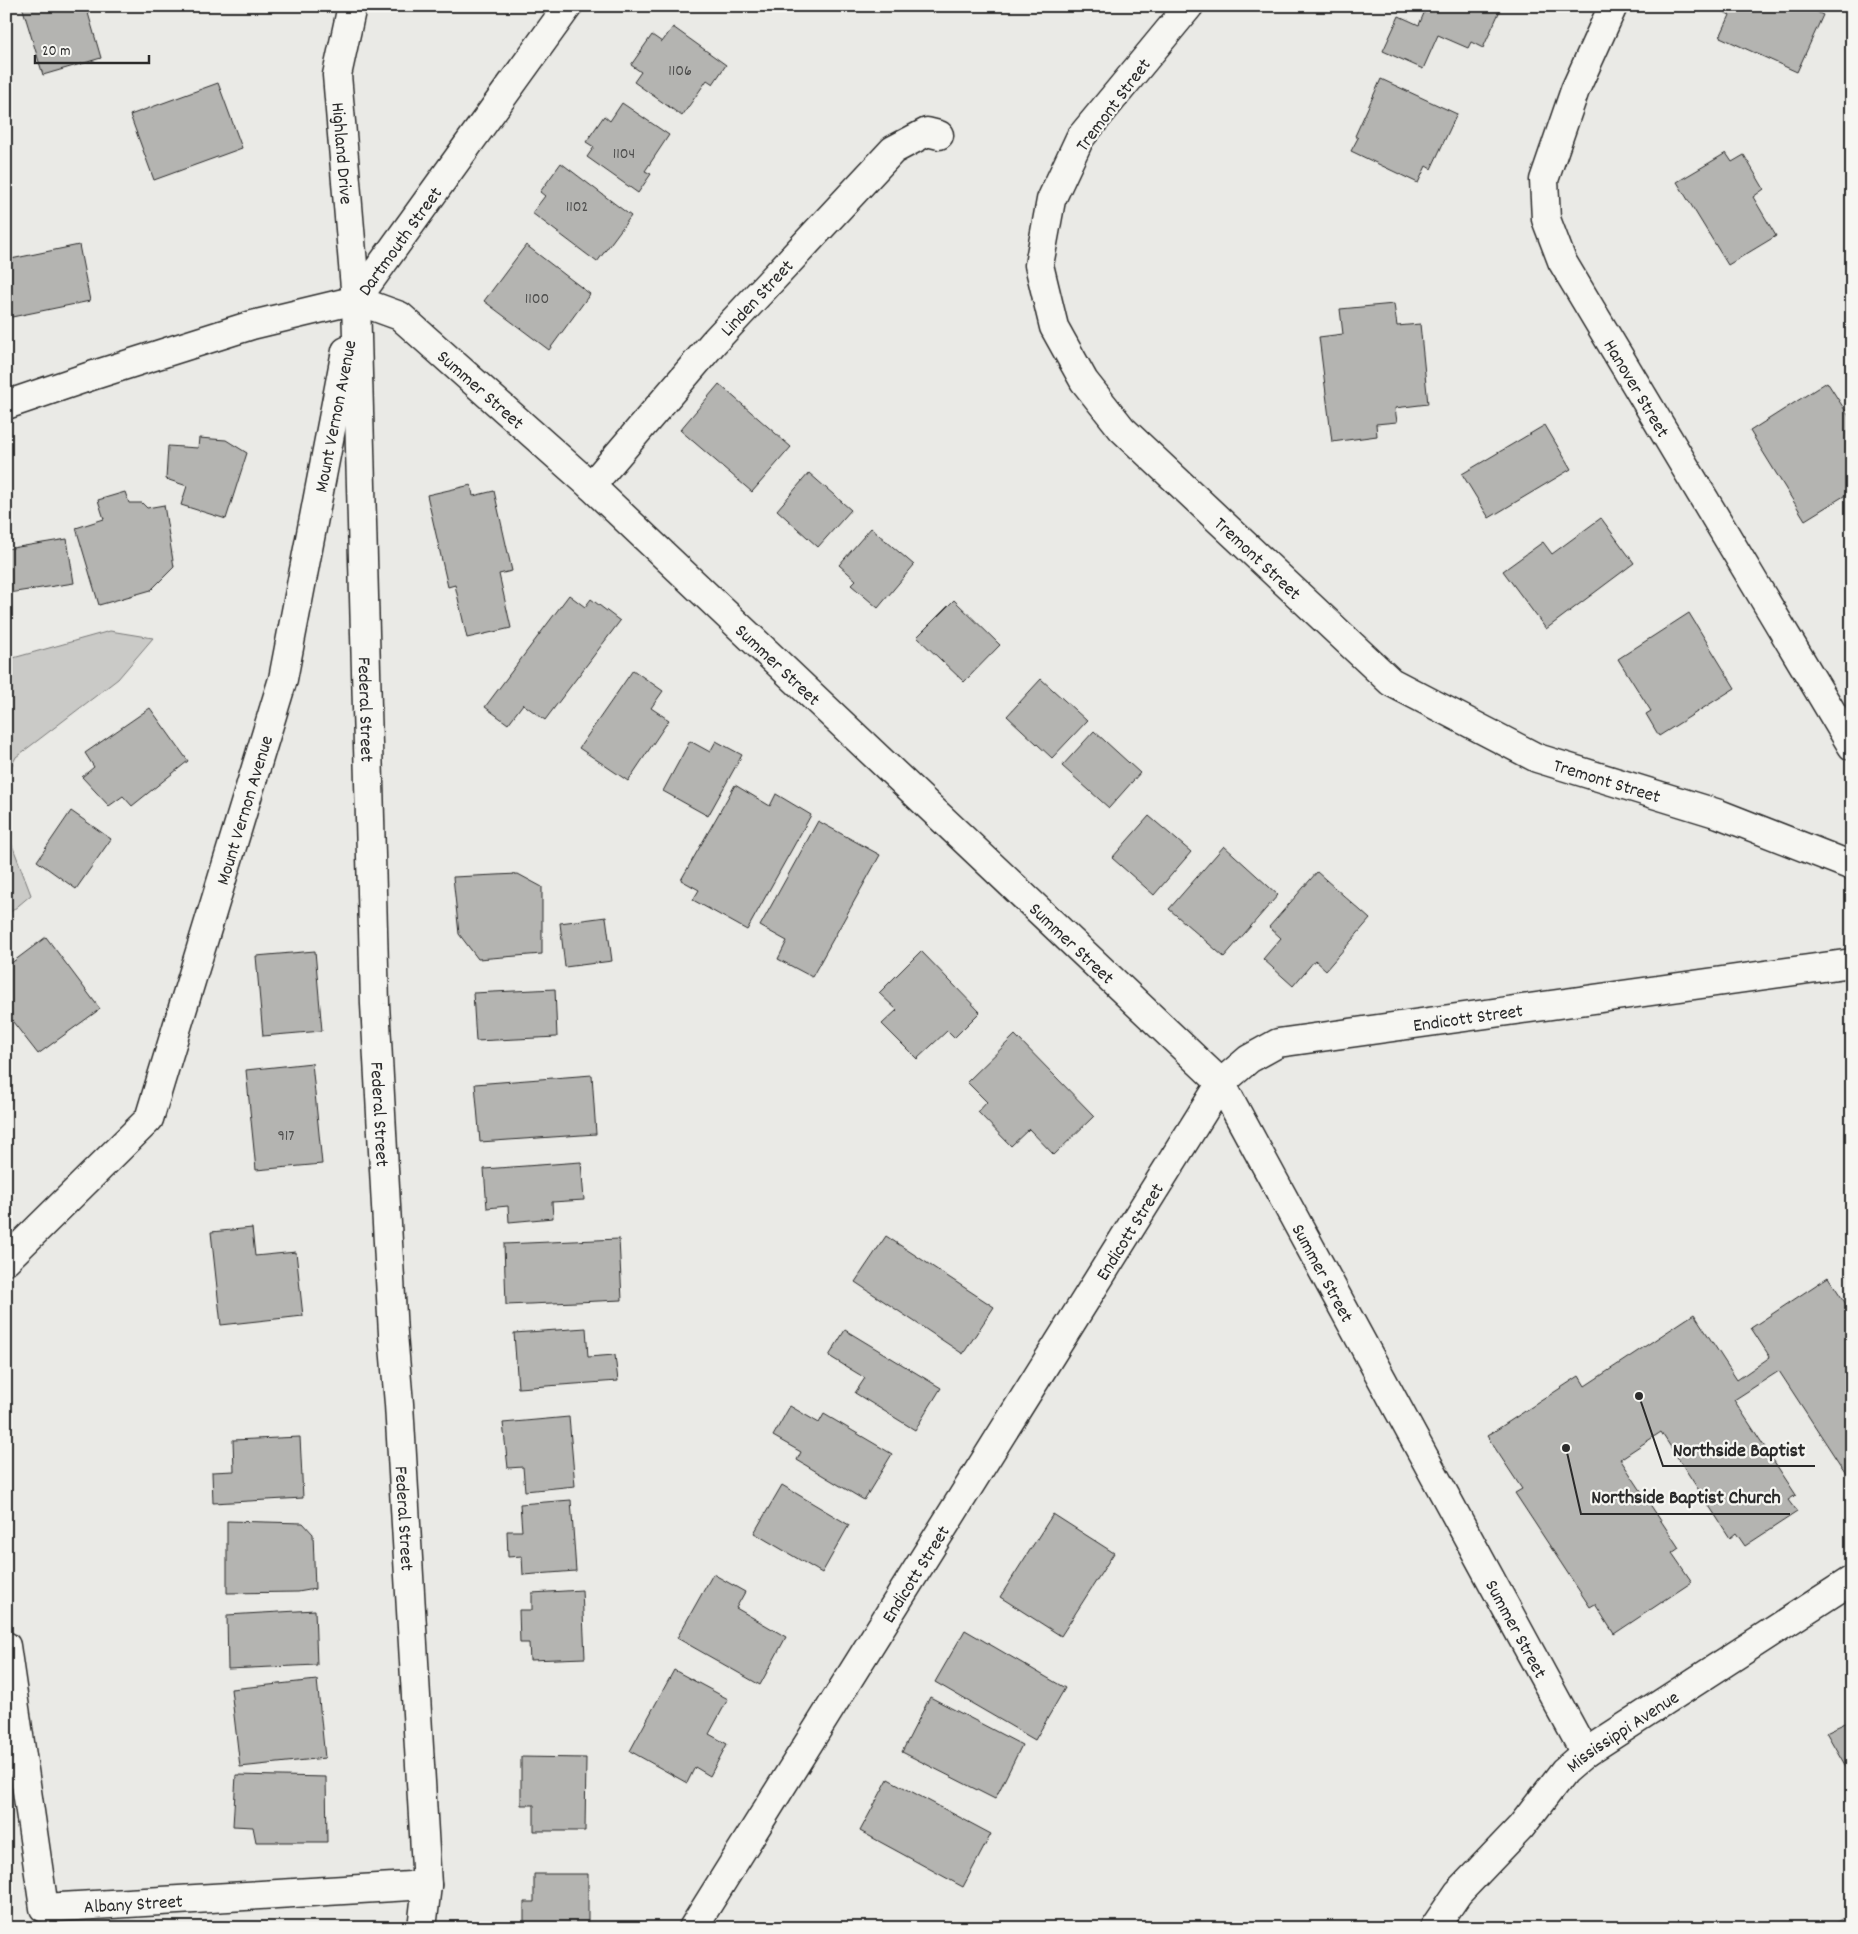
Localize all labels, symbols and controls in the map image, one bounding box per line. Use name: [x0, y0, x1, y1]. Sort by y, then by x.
scale bar: [35, 32, 149, 64]
text: 20 m: [42, 41, 70, 63]
street label: Tremont Street: [1071, 54, 1159, 158]
house number: 1106: [668, 60, 692, 83]
street label: Highland Drive: [322, 101, 358, 206]
house number: 1104: [613, 143, 635, 166]
street label: Dartmouth Street: [353, 182, 450, 303]
house number: 1102: [566, 196, 588, 219]
street label: Linden Street: [716, 255, 801, 344]
house number: 1100: [525, 288, 549, 311]
street label: Hanover Street: [1595, 335, 1675, 444]
street label: Mount Vernon Avenue: [309, 338, 365, 495]
street label: Summer Street: [430, 345, 529, 437]
street label: Tremont Street: [1207, 512, 1306, 608]
street label: Summer Street: [727, 619, 825, 714]
street label: Federal Street: [349, 657, 378, 763]
street label: Mount Vernon Avenue: [211, 733, 282, 889]
street label: Tremont Street: [1549, 754, 1663, 812]
street label: Summer Street: [1021, 898, 1119, 992]
street label: Endicott Street: [1412, 999, 1525, 1041]
street label: Federal Street: [361, 1061, 394, 1168]
house number: 917: [278, 1125, 294, 1148]
street label: Endicott Street: [1091, 1179, 1172, 1287]
street label: Summer Street: [1283, 1220, 1359, 1328]
callout: Northside Baptist: [1663, 1431, 1815, 1466]
text: Northside Baptist: [1673, 1438, 1806, 1466]
street label: Federal Street: [386, 1465, 419, 1572]
callout: Northside Baptist Church: [1581, 1479, 1790, 1514]
text: Northside Baptist Church: [1591, 1485, 1781, 1513]
street label: Endicott Street: [877, 1521, 958, 1629]
street label: Summer Street: [1476, 1576, 1552, 1684]
street label: Mississippi Avenue: [1561, 1686, 1685, 1781]
street label: Albany Street: [83, 1890, 184, 1923]

